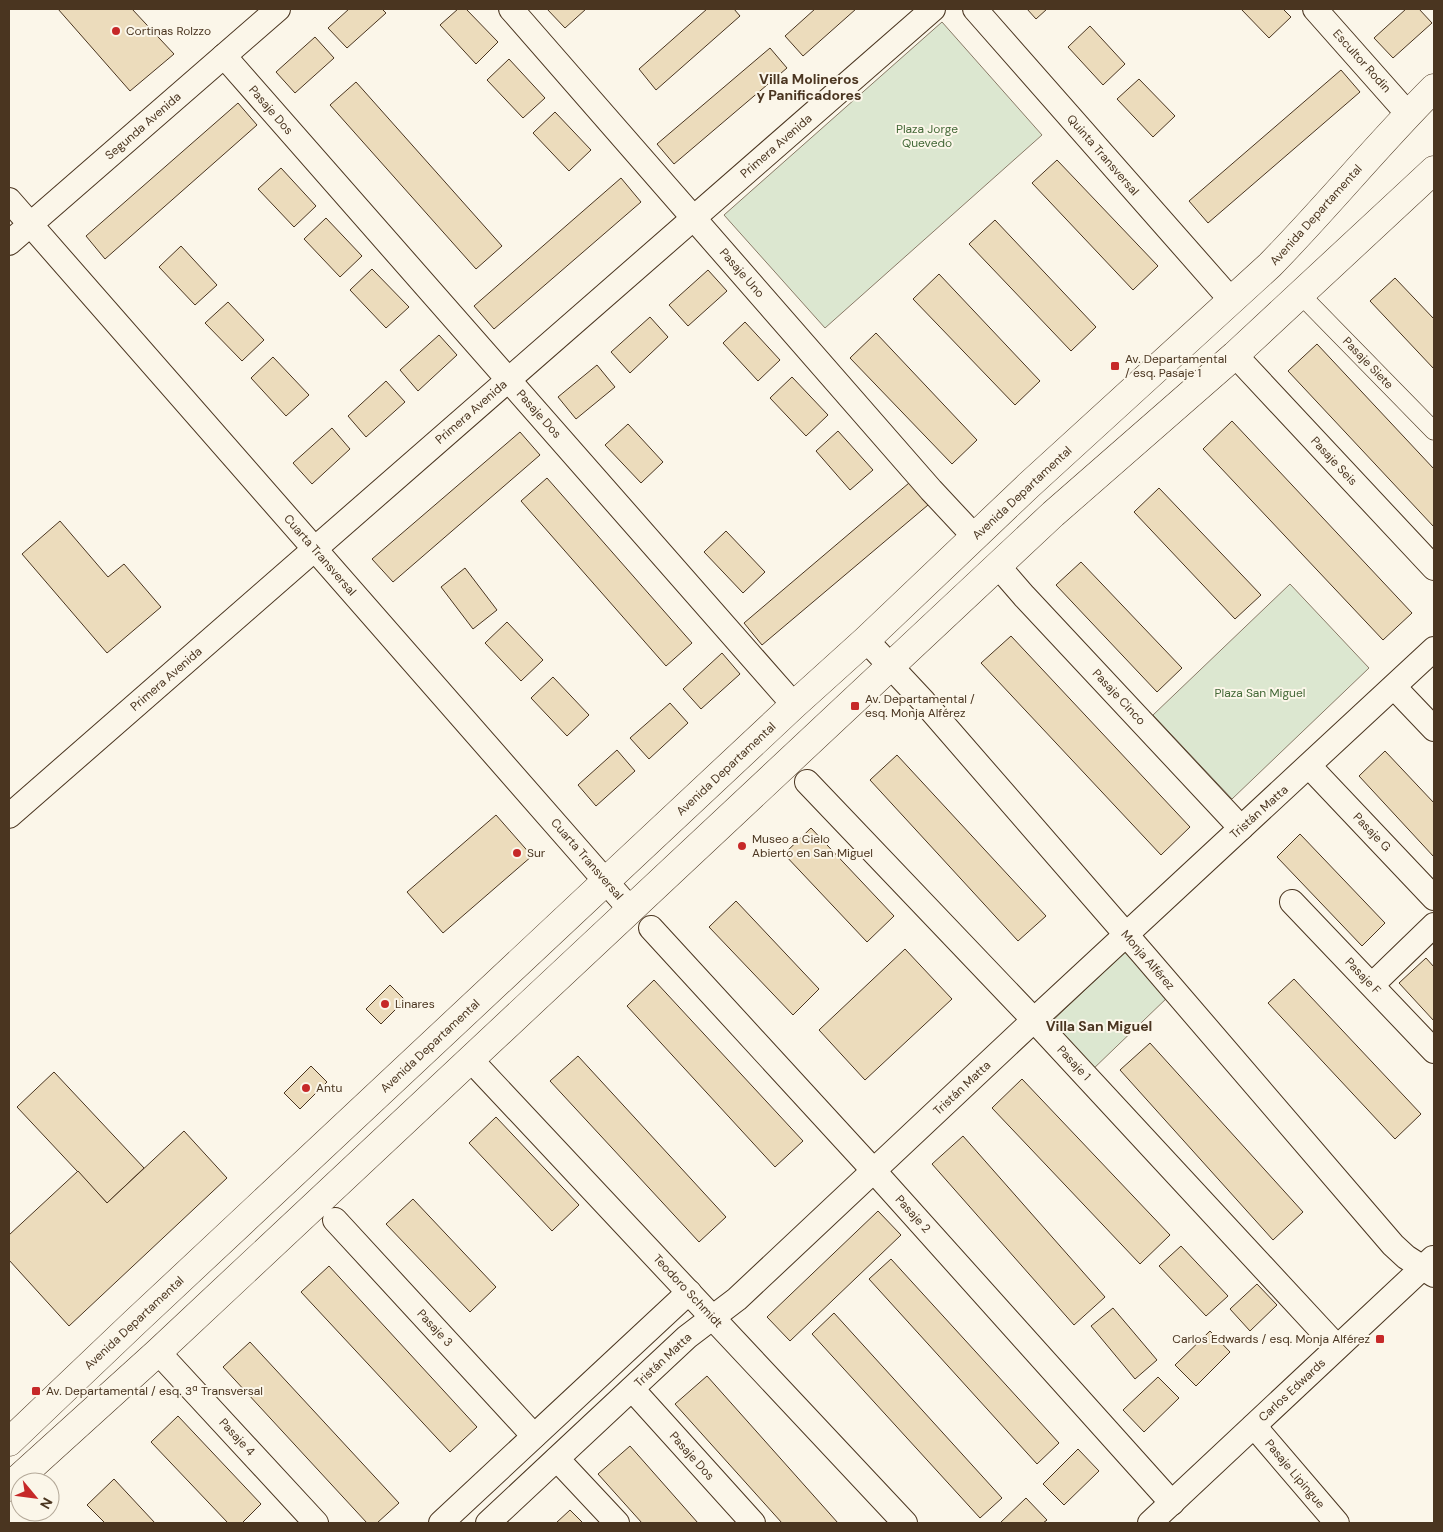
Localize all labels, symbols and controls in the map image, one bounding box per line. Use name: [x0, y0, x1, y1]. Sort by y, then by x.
place label: Cortinas Rolzzo: [126, 23, 211, 39]
marker: Cortinas Rolzzo: [110, 25, 122, 37]
street label: Escultor Rodin: [1329, 26, 1395, 96]
district label: Villa Molineros y Panificadores: [756, 70, 862, 104]
street label: Pasaje Dos: [245, 82, 297, 138]
street label: Segunda Avenida: [102, 89, 184, 163]
street label: Primera Avenida: [737, 110, 815, 182]
street label: Quinta Transversal: [1063, 111, 1143, 199]
park label: Plaza Jorge Quevedo: [896, 121, 958, 151]
street label: Avenida Departamental: [1266, 161, 1366, 269]
street label: Pasaje Uno: [716, 245, 768, 301]
street label: Pasaje Siete: [1339, 334, 1397, 393]
place label: Av. Departamental / esq. Pasaje 1: [1125, 351, 1227, 381]
marker: Av. Departamental / esq. Pasaje 1: [1109, 360, 1121, 372]
street label: Primera Avenida: [432, 376, 510, 448]
street label: Pasaje Dos: [513, 386, 565, 442]
street label: Pasaje Seis: [1307, 433, 1361, 489]
street label: Avenida Departamental: [969, 443, 1075, 543]
street label: Cuarta Transversal: [280, 511, 360, 599]
street label: Primera Avenida: [127, 643, 205, 715]
street label: Pasaje Cinco: [1089, 666, 1149, 728]
park label: Plaza San Miguel: [1215, 685, 1306, 701]
place label: Av. Departamental / esq. Monja Alférez: [865, 691, 975, 721]
marker: Av. Departamental / esq. Monja Alférez: [849, 700, 861, 712]
street label: Avenida Departamental: [673, 719, 779, 819]
street label: Tristán Matta: [1227, 782, 1291, 842]
street label: Pasaje G: [1350, 809, 1394, 855]
street label: Cuarta Transversal: [547, 815, 627, 903]
place label: Museo a Cielo Abierto en San Miguel: [752, 831, 873, 861]
marker: Museo a Cielo Abierto en San Miguel: [736, 840, 748, 852]
place label: Sur: [527, 845, 546, 861]
marker: Sur: [511, 847, 523, 859]
street label: Monja Alférez: [1118, 927, 1178, 993]
street label: Pasaje F: [1342, 954, 1385, 998]
street label: Avenida Departamental: [377, 996, 483, 1096]
place label: Linares: [395, 996, 435, 1012]
marker: Linares: [379, 998, 391, 1010]
district label: Villa San Miguel: [1046, 1017, 1152, 1035]
street label: Pasaje 1: [1054, 1042, 1094, 1084]
street label: Tristán Matta: [930, 1057, 994, 1119]
place label: Antu: [316, 1080, 343, 1096]
marker: Antu: [300, 1082, 312, 1094]
street label: Pasaje 2: [892, 1192, 934, 1236]
street label: Teodoro Schmidt: [650, 1251, 727, 1332]
street label: Avenida Departamental: [81, 1273, 187, 1373]
street label: Pasaje 3: [414, 1306, 456, 1350]
street label: Tristán Matta: [631, 1329, 695, 1391]
place label: Carlos Edwards / esq. Monja Alférez: [1172, 1331, 1370, 1347]
marker: Carlos Edwards / esq. Monja Alférez: [1374, 1333, 1386, 1345]
street label: Carlos Edwards: [1255, 1355, 1329, 1425]
place label: Av. Departamental / esq. 3ª Transversal: [46, 1383, 263, 1399]
marker: Av. Departamental / esq. 3ª Transversal: [30, 1385, 42, 1397]
street label: Pasaje 4: [215, 1415, 259, 1459]
street label: Pasaje Dos: [666, 1428, 718, 1484]
street label: Pasaje Lipingue: [1261, 1436, 1329, 1512]
north arrow: [10, 1472, 60, 1522]
text: N: [36, 1494, 57, 1512]

